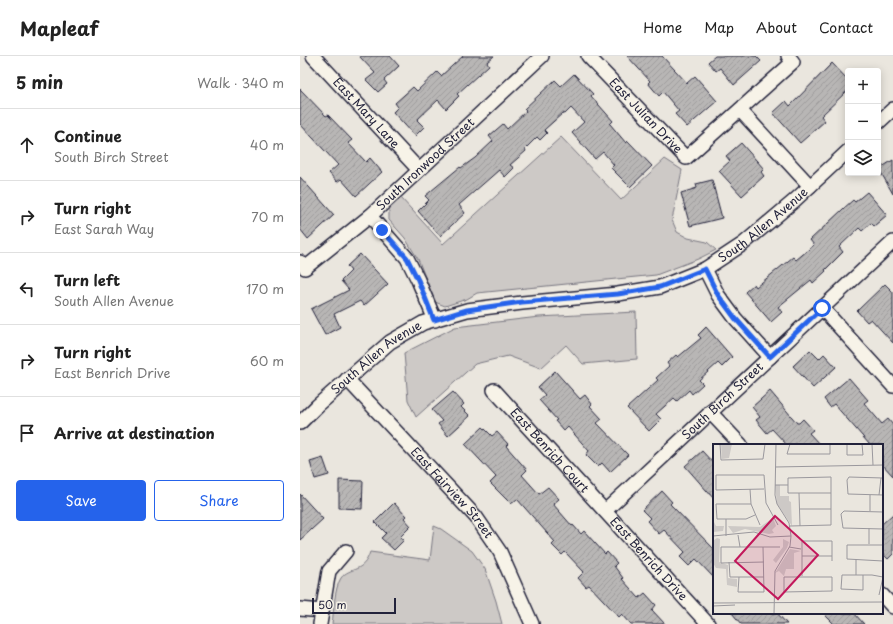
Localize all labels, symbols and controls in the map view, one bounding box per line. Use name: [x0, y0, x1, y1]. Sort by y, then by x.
text: Mapleaf: [20, 14, 98, 42]
text: Home: [643, 17, 682, 38]
text: Map: [704, 17, 734, 38]
text: About: [756, 17, 797, 38]
text: Contact: [819, 17, 873, 38]
map controls: [845, 68, 881, 176]
button: +: [845, 68, 881, 104]
text: 5 min: [16, 69, 63, 95]
text: Walk · 340 m: [197, 73, 284, 92]
street label: East Mary Lane: [329, 73, 405, 152]
street label: East Julian Drive: [606, 73, 687, 157]
button: −: [845, 104, 881, 140]
street label: South Ironwood Street: [372, 113, 478, 214]
text: Continue: [54, 124, 122, 147]
icon: ahead: [16, 134, 38, 156]
text: 40 m: [250, 135, 284, 154]
button: layers: [845, 140, 881, 176]
text: South Birch Street: [54, 147, 169, 166]
street label: South Allen Avenue: [714, 182, 812, 266]
text: Turn right: [54, 196, 131, 219]
icon: right: [16, 206, 38, 228]
text: 70 m: [251, 207, 284, 226]
text: East Sarah Way: [54, 219, 154, 238]
route end: [373, 221, 391, 239]
text: Turn left: [54, 268, 120, 291]
icon: left: [16, 278, 38, 300]
text: 170 m: [246, 279, 284, 298]
text: South Allen Avenue: [54, 291, 174, 310]
route start: [813, 299, 831, 317]
street label: South Allen Avenue: [327, 316, 425, 398]
text: Turn right: [54, 340, 131, 363]
icon: right: [16, 350, 38, 372]
text: 60 m: [250, 351, 284, 370]
street label: South Birch Street: [677, 358, 767, 443]
text: East Benrich Drive: [54, 363, 170, 382]
street label: East Benrich Court: [507, 403, 594, 496]
text: Arrive at destination: [54, 421, 215, 444]
icon: arrive: [16, 422, 38, 444]
street label: East Fairview Street: [407, 443, 498, 542]
inset map: [713, 444, 883, 614]
button: Save: [16, 480, 146, 521]
button: Share: [154, 480, 284, 521]
street label: East Benrich Drive: [606, 513, 692, 604]
scale bar: [312, 596, 396, 615]
text: 50 m: [318, 596, 347, 613]

